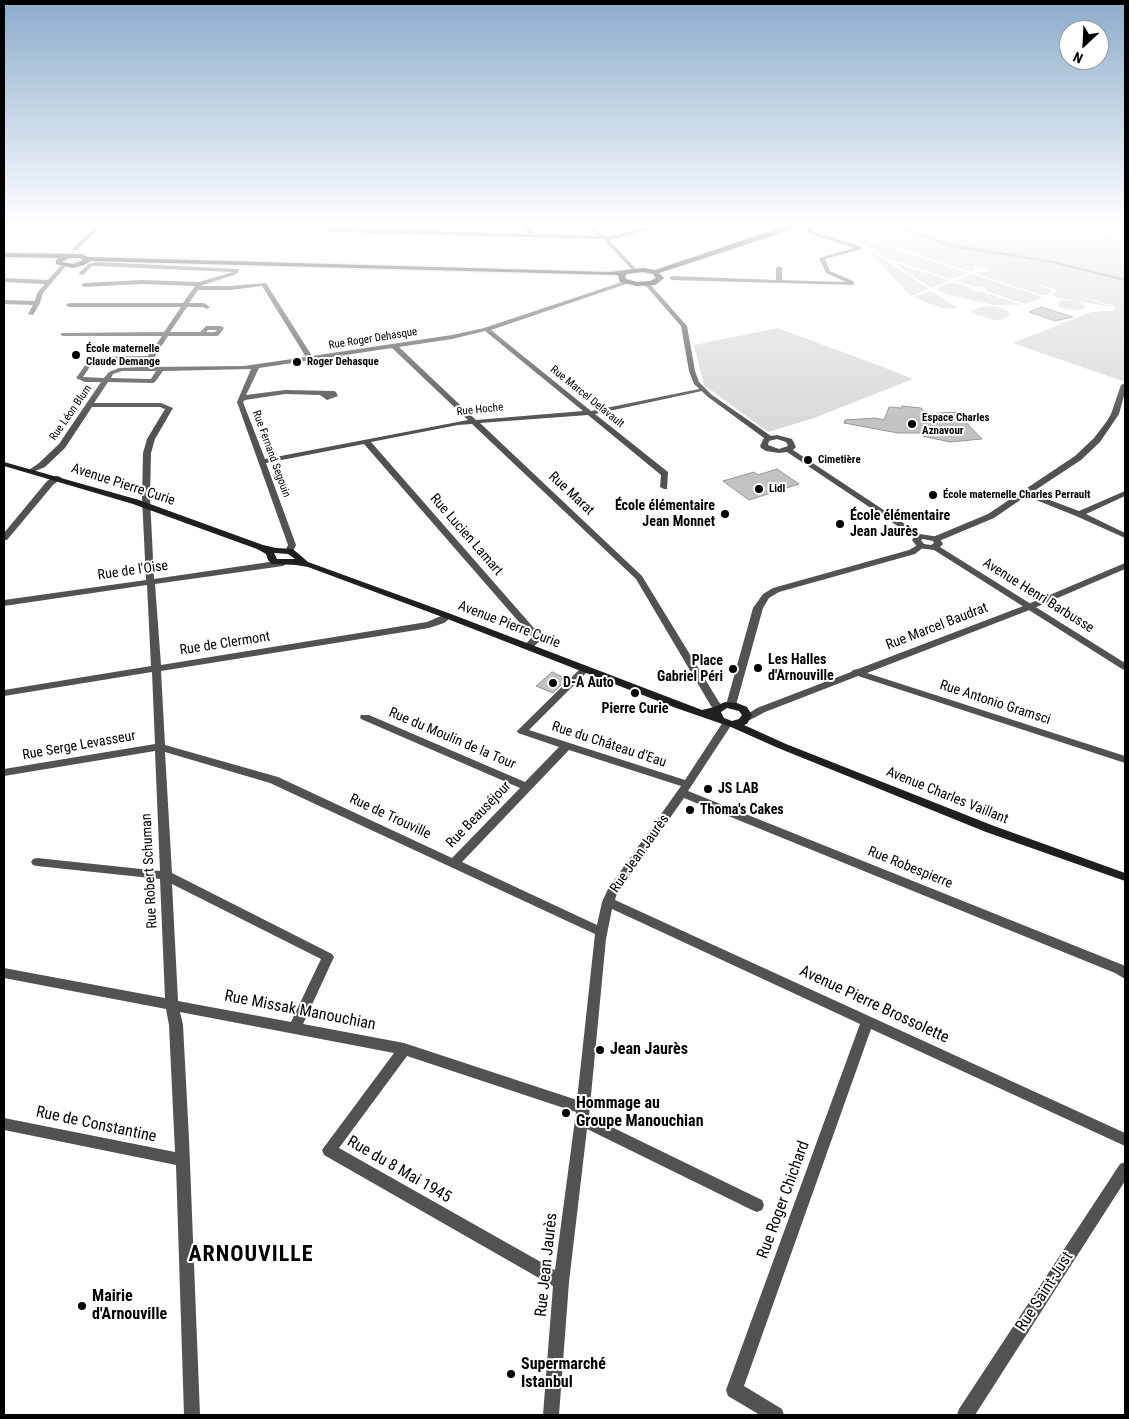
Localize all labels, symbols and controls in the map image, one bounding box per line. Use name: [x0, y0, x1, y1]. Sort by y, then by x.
north arrow: [1059, 20, 1109, 70]
text: N: [1071, 49, 1085, 67]
street label: Rue Roger Dehasque: [328, 325, 418, 353]
place label: École maternelle Claude Demange: [86, 342, 160, 368]
marker: École maternelle Claude Demange: [70, 349, 82, 361]
place label: Roger Dehasque: [307, 355, 379, 369]
marker: Roger Dehasque: [291, 356, 303, 368]
street label: Rue Marcel Delavault: [547, 363, 627, 431]
street label: Rue Léon Blum: [47, 383, 95, 443]
street label: Rue Hoche: [456, 401, 504, 419]
street label: Rue Fernand Segouin: [249, 409, 293, 499]
place label: Espace Charles Aznavour: [922, 411, 989, 437]
marker: Espace Charles Aznavour: [906, 418, 918, 430]
place label: Cimetière: [818, 453, 861, 467]
marker: Cimetière: [802, 454, 814, 466]
street label: Avenue Pierre Curie: [69, 460, 177, 510]
street label: Rue Marat: [545, 469, 597, 519]
place label: Lidl: [769, 482, 785, 496]
marker: Lidl: [753, 483, 765, 495]
place label: École maternelle Charles Perrault: [943, 488, 1090, 502]
marker: École maternelle Charles Perrault: [927, 489, 939, 501]
street label: Rue Lucien Lamart: [426, 491, 506, 579]
place label: École élémentaire Jean Monnet: [615, 498, 715, 530]
marker: École élémentaire Jean Monnet: [719, 508, 731, 520]
place label: École élémentaire Jean Jaurès: [850, 508, 950, 540]
marker: École élémentaire Jean Jaurès: [834, 518, 846, 530]
street label: Avenue Henri Barbusse: [979, 555, 1097, 637]
street label: Rue de l'Oise: [97, 558, 169, 584]
street label: Avenue Pierre Curie: [456, 598, 562, 652]
street label: Rue Marcel Baudrat: [884, 600, 990, 654]
street label: Rue de Clermont: [179, 629, 271, 659]
place label: Les Halles d'Arnouville: [768, 652, 834, 684]
place label: Place Gabriel Péri: [657, 653, 723, 686]
marker: Les Halles d'Arnouville: [752, 662, 764, 674]
marker: Place Gabriel Péri: [727, 663, 739, 675]
place label: D-A Auto: [563, 675, 614, 691]
marker: D-A Auto: [547, 677, 559, 689]
street label: Rue Antonio Gramsci: [937, 677, 1053, 729]
marker: Pierre Curie: [629, 687, 641, 699]
place label: Pierre Curie: [602, 701, 668, 717]
street label: Rue du Moulin de la Tour: [386, 705, 518, 773]
street label: Rue du Château d'Eau: [550, 719, 668, 771]
street label: Rue Serge Levasseur: [21, 728, 137, 764]
street label: Avenue Charles Vaillant: [884, 764, 1010, 828]
street label: Rue Beauséjour: [443, 778, 515, 852]
place label: JS LAB: [718, 781, 759, 797]
marker: JS LAB: [702, 783, 714, 795]
street label: Rue de Trouville: [347, 791, 433, 843]
place label: Thoma's Cakes: [700, 802, 784, 818]
marker: Thoma's Cakes: [684, 804, 696, 816]
street label: Rue Jean Jaurès: [607, 812, 673, 896]
street label: Rue Robert Schuman: [139, 813, 161, 929]
street label: Rue Robespierre: [865, 843, 955, 893]
street label: Avenue Pierre Brossolette: [796, 962, 952, 1048]
street label: Rue Missak Manouchian: [223, 987, 377, 1035]
place label: Jean Jaurès: [610, 1040, 688, 1060]
marker: Jean Jaurès: [594, 1044, 606, 1056]
place label: Hommage au Groupe Manouchian: [576, 1094, 704, 1132]
street label: Rue de Constantine: [34, 1103, 158, 1147]
marker: Hommage au Groupe Manouchian: [560, 1107, 572, 1119]
street label: Rue du 8 Mai 1945: [344, 1132, 454, 1208]
street label: Rue Roger Chichard: [754, 1139, 814, 1261]
street label: Rue Jean Jaurès: [532, 1212, 562, 1318]
district label: ARNOUVILLE: [187, 1242, 315, 1268]
street label: Rue Saint-Just: [1012, 1249, 1078, 1335]
place label: Mairie d'Arnouville: [92, 1287, 167, 1325]
marker: Mairie d'Arnouville: [76, 1300, 88, 1312]
place label: Supermarché Istanbul: [521, 1355, 606, 1393]
marker: Supermarché Istanbul: [505, 1368, 517, 1380]

